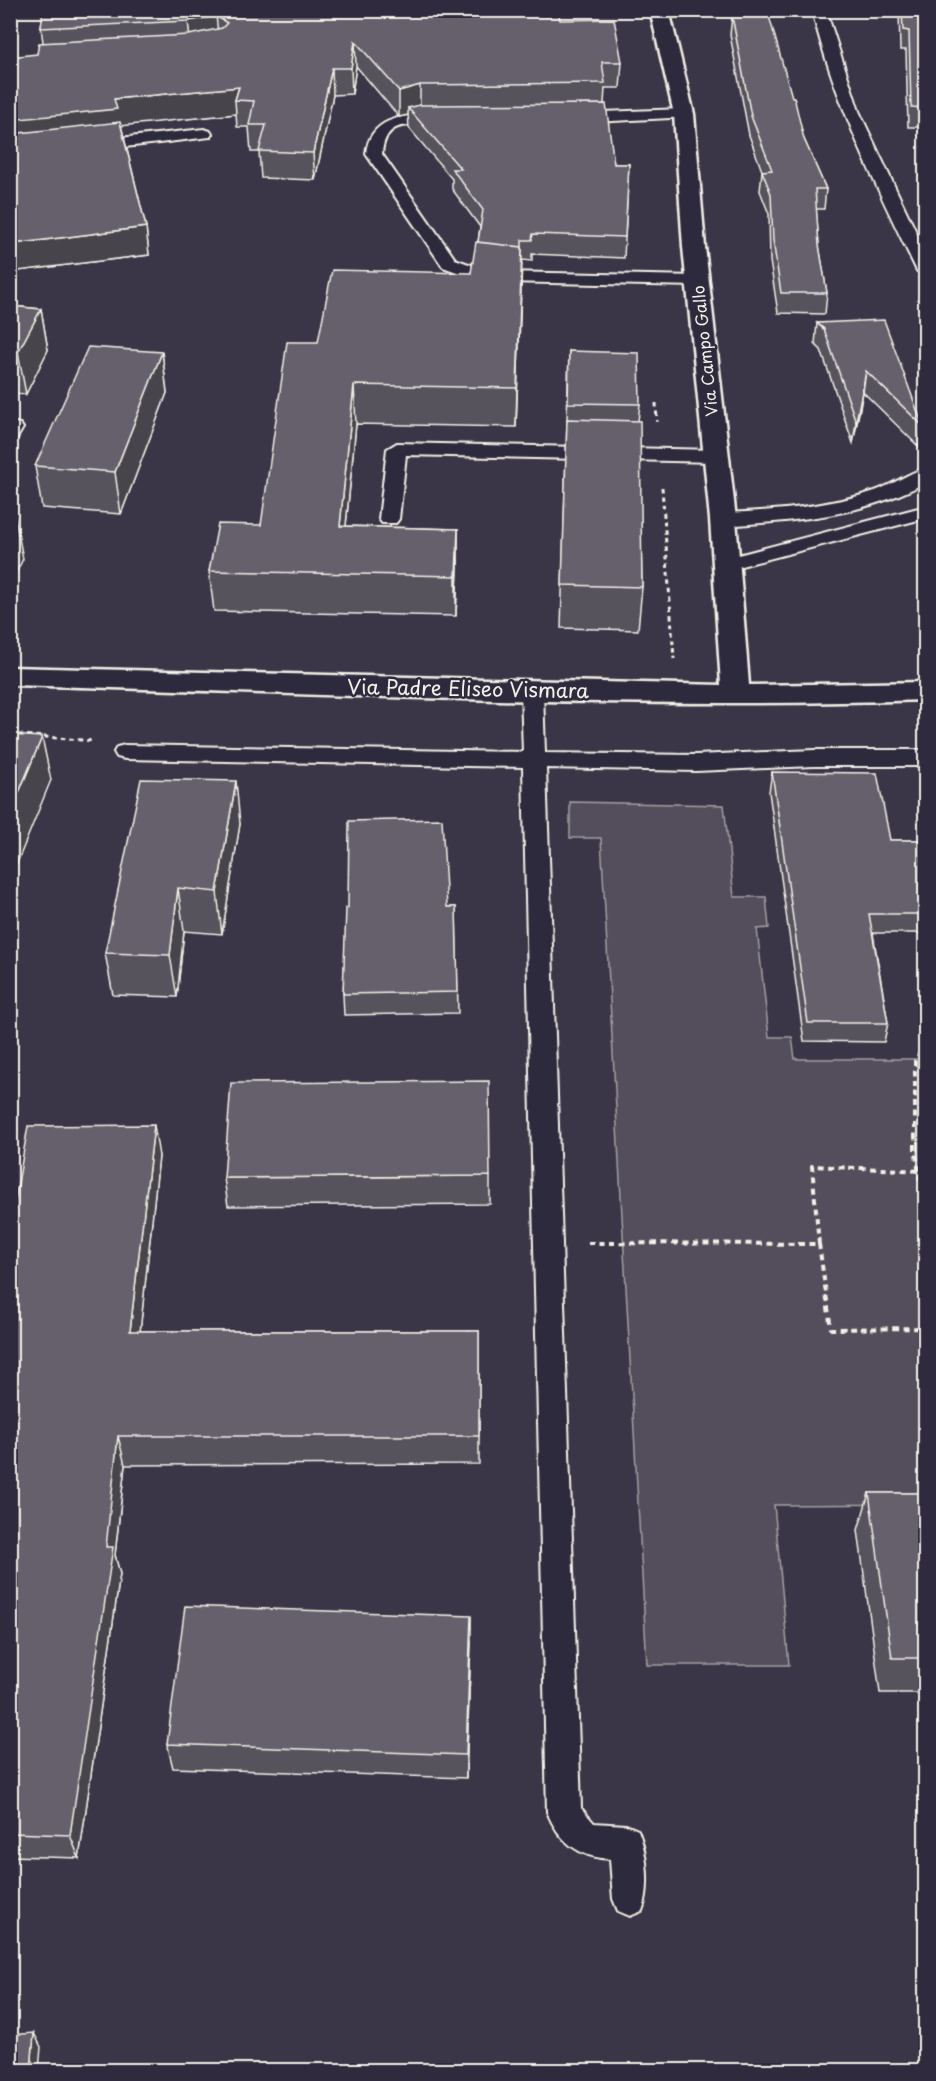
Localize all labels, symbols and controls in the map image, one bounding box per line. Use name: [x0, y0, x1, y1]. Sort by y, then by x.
street label: Via Campo Gallo: [685, 284, 723, 418]
street label: Via Padre Eliseo Vismara: [347, 671, 589, 705]

